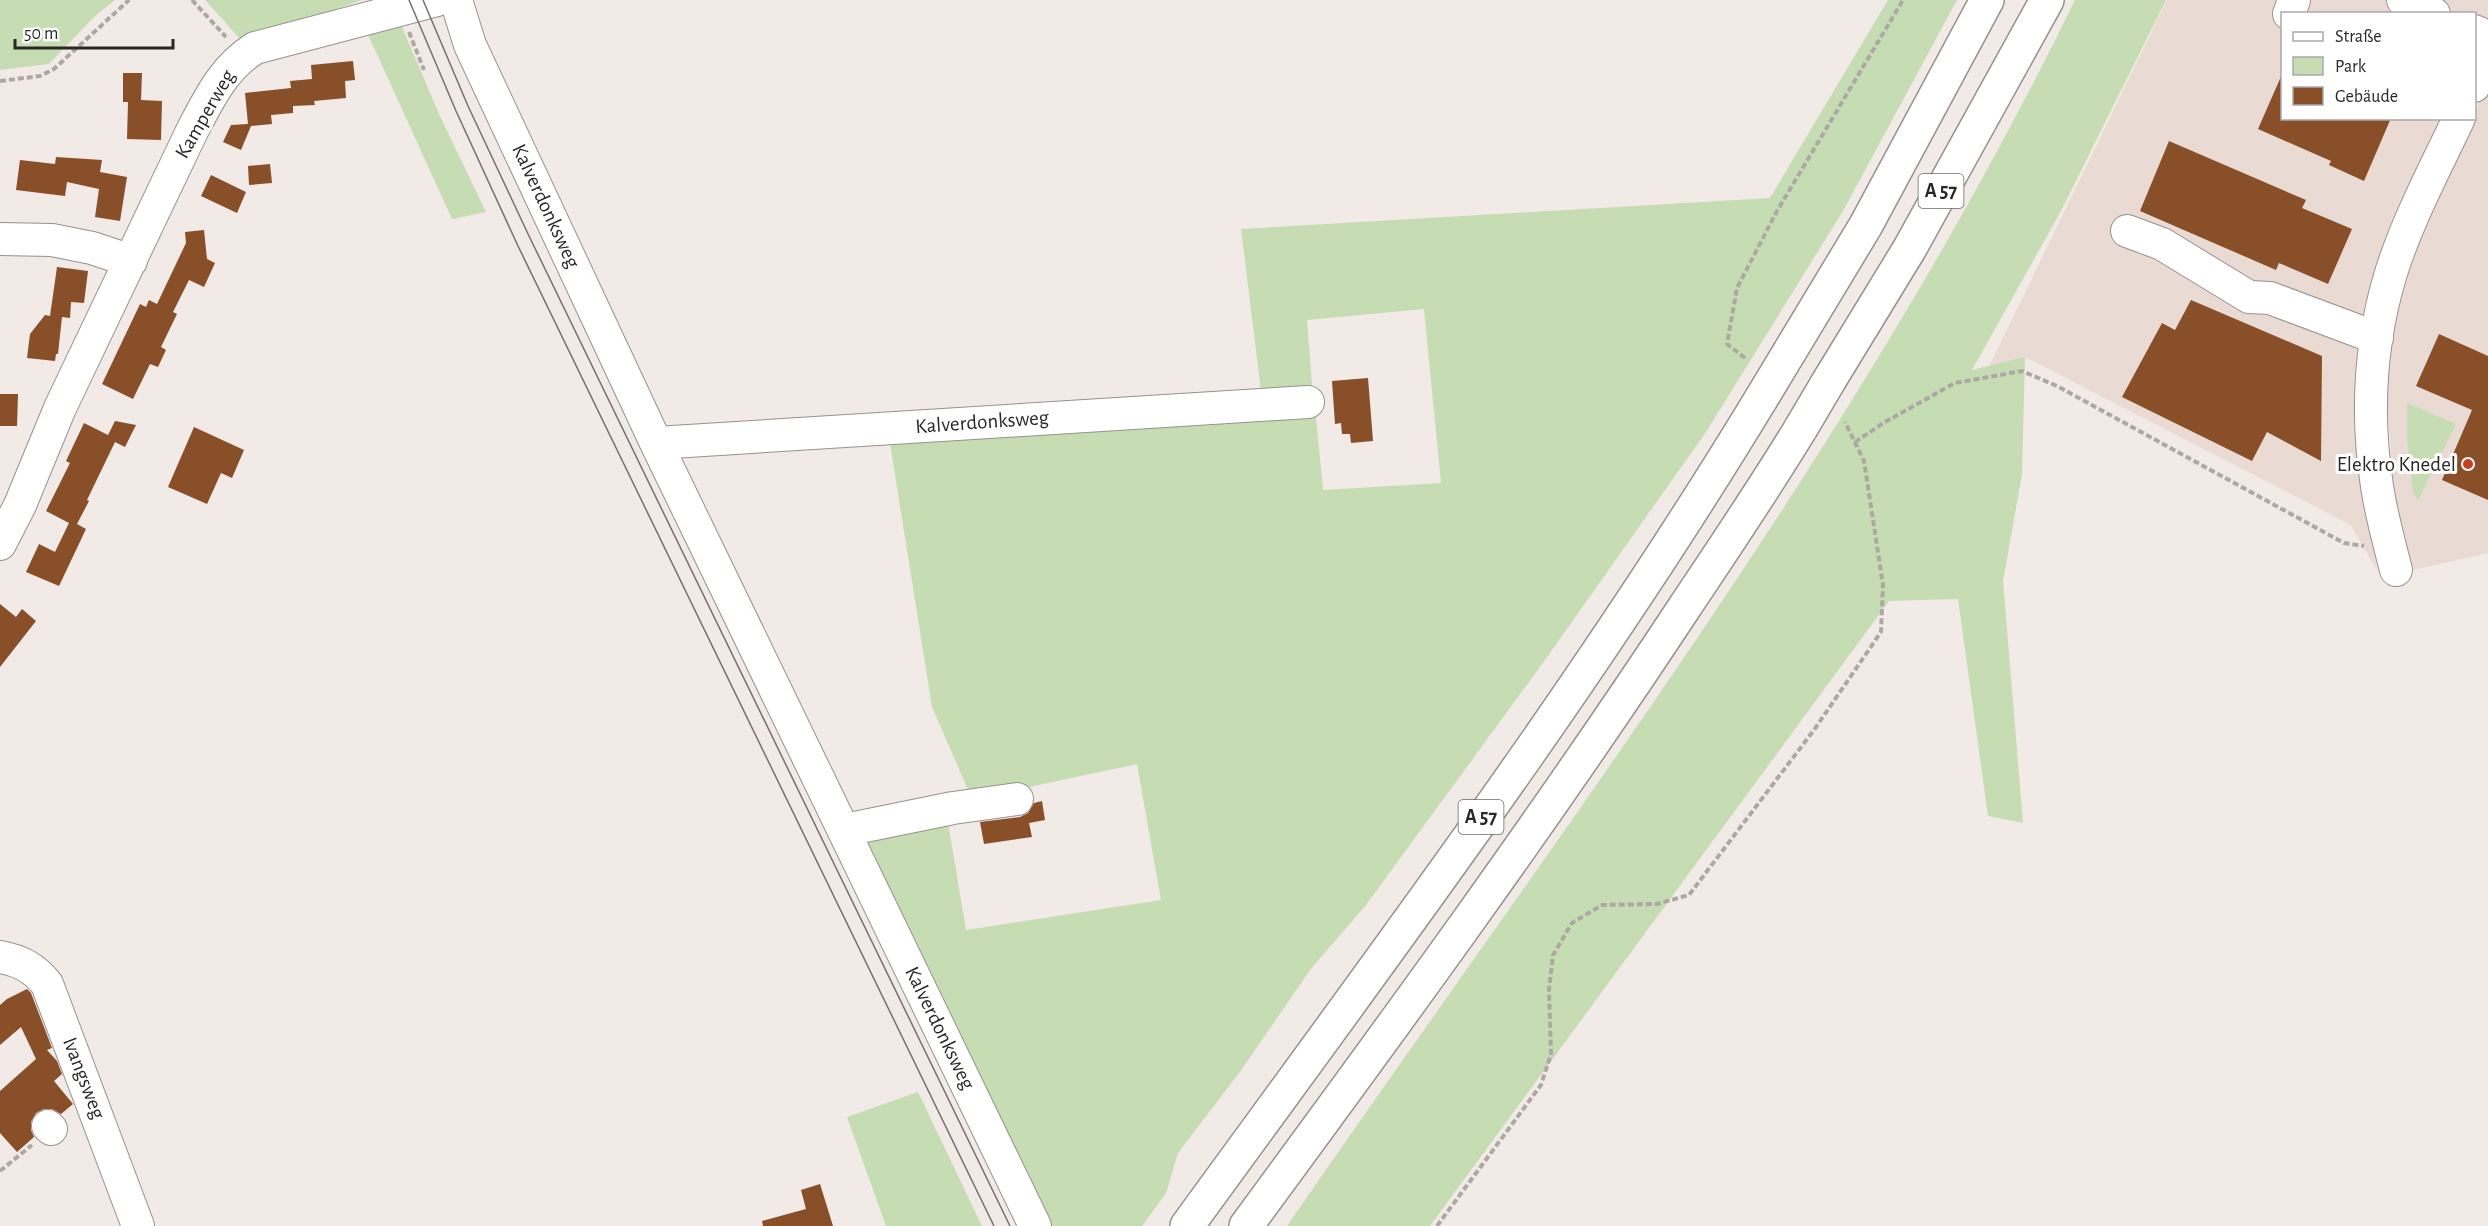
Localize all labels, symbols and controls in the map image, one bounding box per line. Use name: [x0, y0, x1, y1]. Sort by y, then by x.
scale bar: [15, 12, 172, 50]
legend: [2281, 12, 2476, 120]
text: 50 m: [24, 25, 58, 43]
text: Straße: [2335, 28, 2381, 46]
text: Park: [2335, 58, 2367, 76]
street label: Kamperweg: [171, 65, 239, 162]
text: Gebäude: [2335, 88, 2398, 106]
street label: Kalverdonksweg: [508, 141, 584, 272]
road number: A 57: [1918, 174, 1964, 208]
street label: Kalverdonksweg: [914, 407, 1050, 437]
place label: Elektro Knedel: [2337, 454, 2456, 475]
marker: Elektro Knedel: [2461, 457, 2475, 471]
road number: A 57: [1458, 800, 1504, 834]
street label: Kalverdonksweg: [901, 963, 979, 1093]
street label: Ivangsweg: [59, 1034, 109, 1122]

